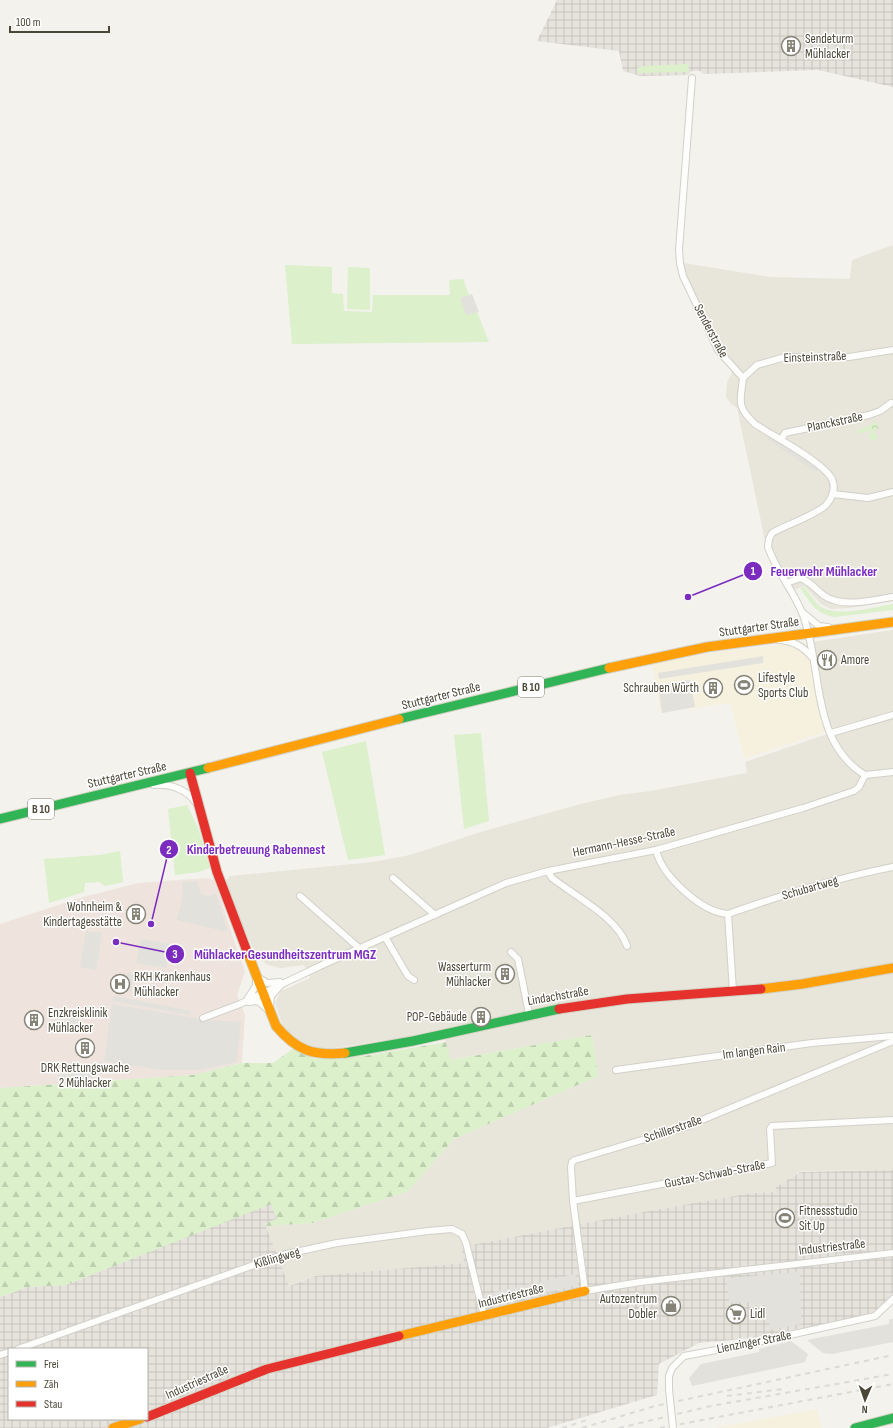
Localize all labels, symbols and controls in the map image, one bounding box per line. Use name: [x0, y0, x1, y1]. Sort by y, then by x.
scale bar: [10, 8, 109, 34]
text: 100 m: [16, 15, 41, 30]
place label: Sendeturm Mühlacker: [805, 31, 853, 62]
building icon: Sendeturm Mühlacker: [780, 35, 802, 57]
street label: Senderstraße: [690, 301, 732, 361]
street label: Einsteinstraße: [783, 348, 847, 366]
street label: Planckstraße: [806, 408, 864, 436]
callout: Feuerwehr Mühlacker: [743, 558, 886, 584]
text: Feuerwehr Mühlacker: [771, 563, 878, 580]
text: 1: [751, 564, 756, 579]
street label: Stuttgarter Straße: [718, 613, 800, 641]
restaurant icon: Amore: [816, 649, 838, 671]
place label: Amore: [840, 652, 869, 668]
place label: Lifestyle Sports Club: [758, 670, 808, 701]
sports icon: Lifestyle Sports Club: [733, 674, 755, 696]
road number: B 10: [518, 677, 544, 697]
building icon: Schrauben Würth: [702, 677, 724, 699]
street label: Stuttgarter Straße: [400, 679, 482, 713]
place label: Schrauben Würth: [623, 680, 699, 696]
street label: Stuttgarter Straße: [86, 758, 168, 792]
road number: B 10: [28, 799, 54, 819]
street label: Hermann-Hesse-Straße: [571, 823, 677, 861]
callout: Kinderbetreuung Rabennest: [159, 836, 333, 862]
text: Kinderbetreuung Rabennest: [187, 841, 326, 858]
text: 2: [166, 843, 172, 858]
street label: Schubartweg: [780, 872, 840, 904]
place label: Wohnheim & Kindertagesstätte: [43, 899, 122, 930]
building icon: Wohnheim & Kindertagesstätte: [125, 903, 147, 925]
callout: Mühlacker Gesundheitszentrum MGZ: [165, 941, 384, 967]
text: Mühlacker Gesundheitszentrum MGZ: [194, 946, 376, 963]
text: 3: [172, 947, 178, 962]
place label: Wasserturm Mühlacker: [438, 959, 491, 990]
building icon: Wasserturm Mühlacker: [494, 963, 516, 985]
place label: RKH Krankenhaus Mühlacker: [134, 969, 211, 1000]
hospital icon: RKH Krankenhaus Mühlacker: [109, 973, 131, 995]
street label: Lindachstraße: [526, 983, 590, 1009]
place label: Enzkreisklinik Mühlacker: [48, 1005, 107, 1036]
building icon: POP-Gebäude: [470, 1006, 492, 1028]
building icon: Enzkreisklinik Mühlacker: [23, 1009, 45, 1031]
place label: POP-Gebäude: [407, 1009, 467, 1025]
building icon: DRK Rettungswache 2 Mühlacker: [74, 1037, 96, 1059]
street label: Im langen Rain: [722, 1039, 786, 1063]
place label: DRK Rettungswache 2 Mühlacker: [41, 1060, 129, 1091]
street label: Schillerstraße: [642, 1112, 704, 1146]
street label: Gustav-Schwab-Straße: [663, 1156, 767, 1192]
place label: Fitnessstudio Sit Up: [799, 1203, 858, 1234]
sports icon: Fitnessstudio Sit Up: [774, 1207, 796, 1229]
street label: Industriestraße: [798, 1236, 866, 1258]
street label: Kißlingweg: [252, 1244, 302, 1272]
street label: Industriestraße: [477, 1280, 545, 1312]
place label: Autozentrum Dobler: [599, 1291, 657, 1322]
shop icon: Autozentrum Dobler: [660, 1295, 682, 1317]
supermarket icon: Lidl: [725, 1303, 747, 1325]
place label: Lidl: [750, 1306, 765, 1322]
street label: Lienzinger Straße: [715, 1327, 793, 1357]
legend: [8, 1348, 148, 1420]
text: Frei: [44, 1357, 59, 1372]
street label: Industriestraße: [163, 1361, 231, 1403]
text: Zäh: [44, 1377, 59, 1392]
north arrow: [845, 1380, 885, 1420]
text: Stau: [44, 1397, 62, 1412]
text: N: [861, 1403, 868, 1416]

